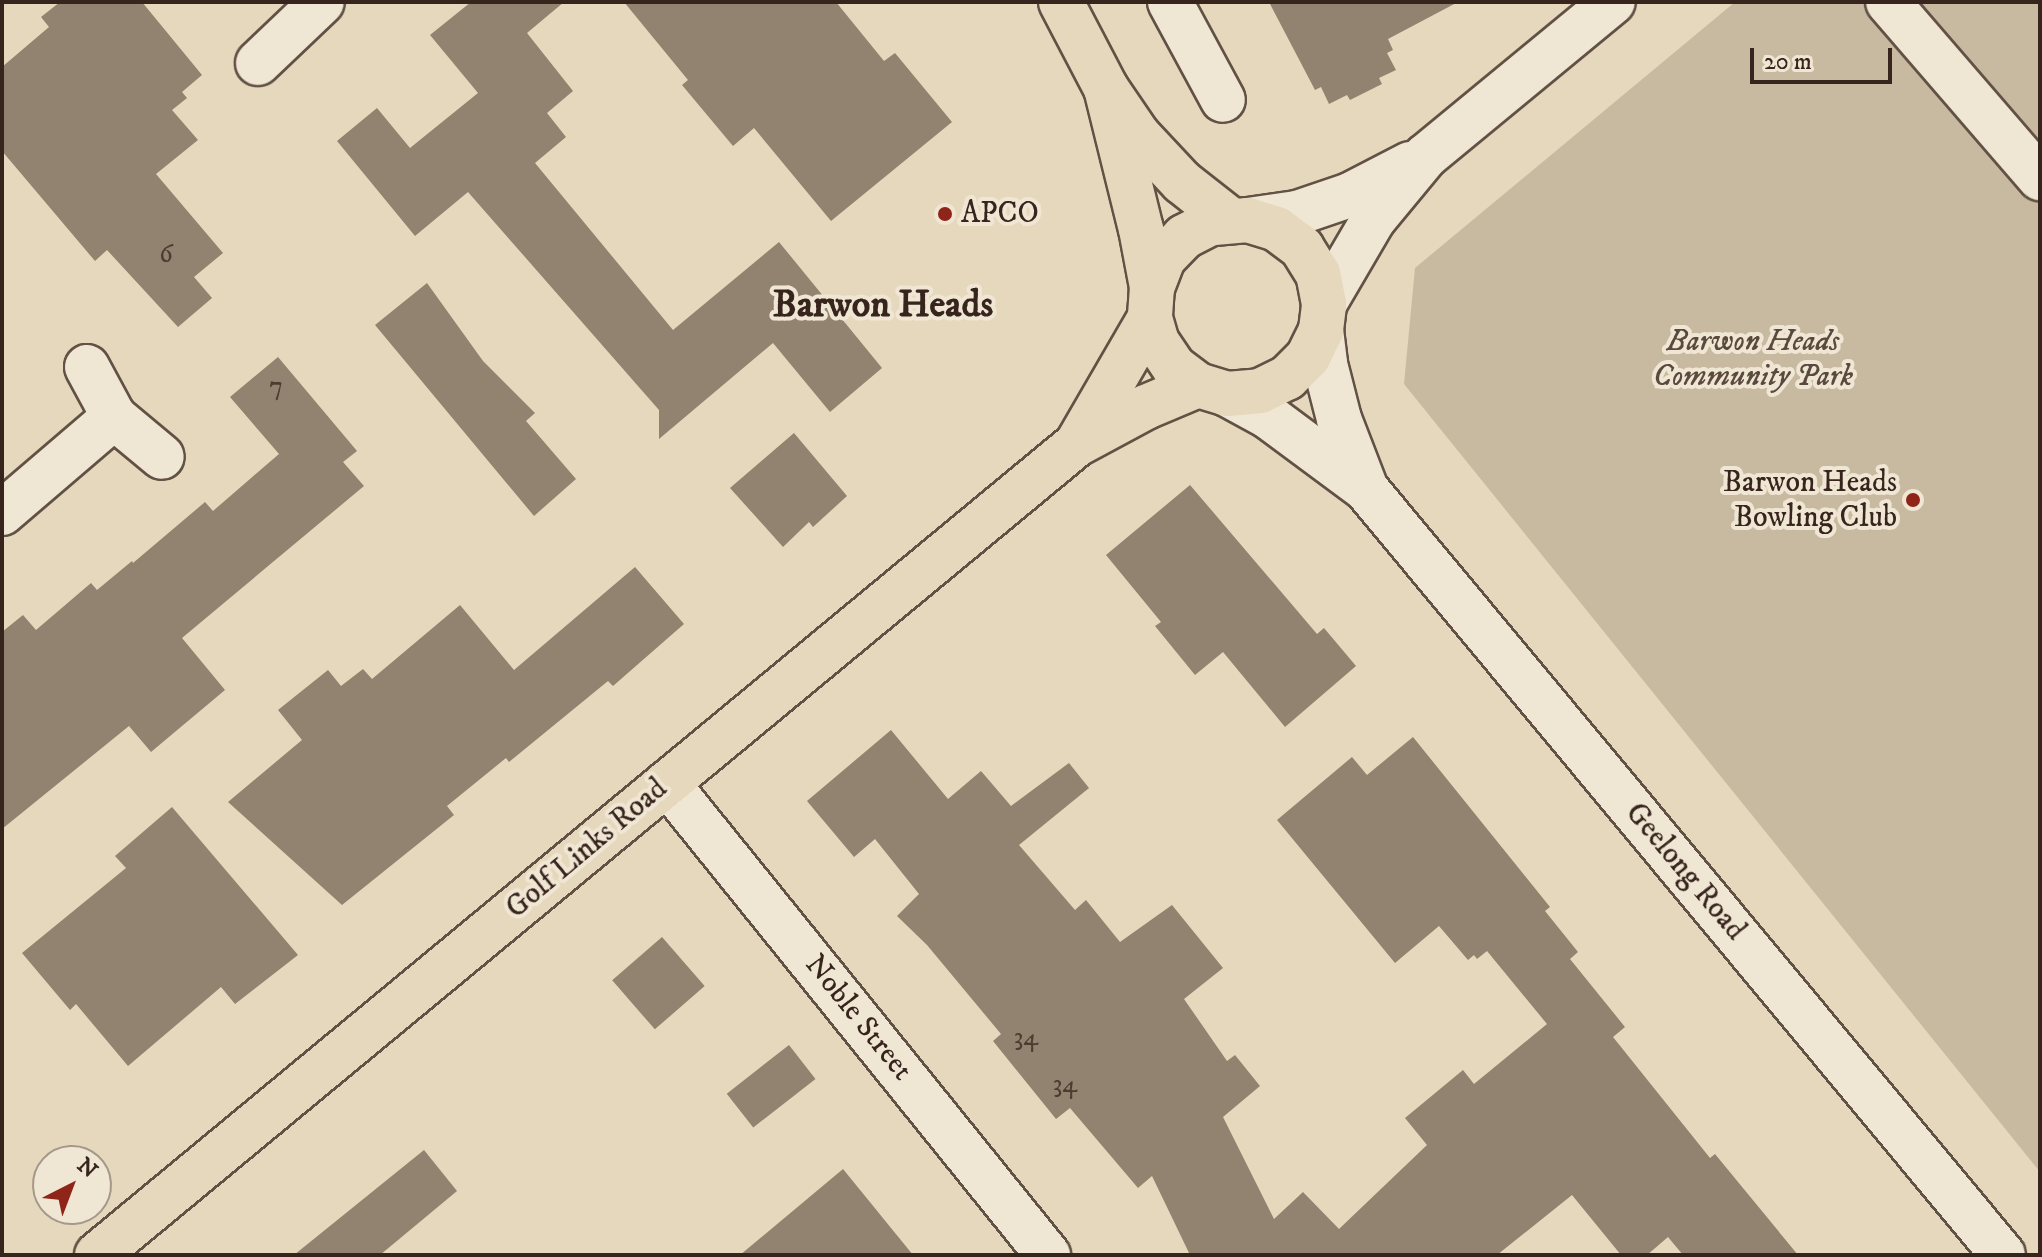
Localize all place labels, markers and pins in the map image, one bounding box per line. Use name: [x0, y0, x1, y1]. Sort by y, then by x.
place label: APCO: [961, 196, 1039, 232]
marker: APCO: [936, 205, 954, 223]
place label: Barwon Heads Bowling Club: [1723, 465, 1897, 536]
marker: Barwon Heads Bowling Club: [1904, 491, 1922, 509]

